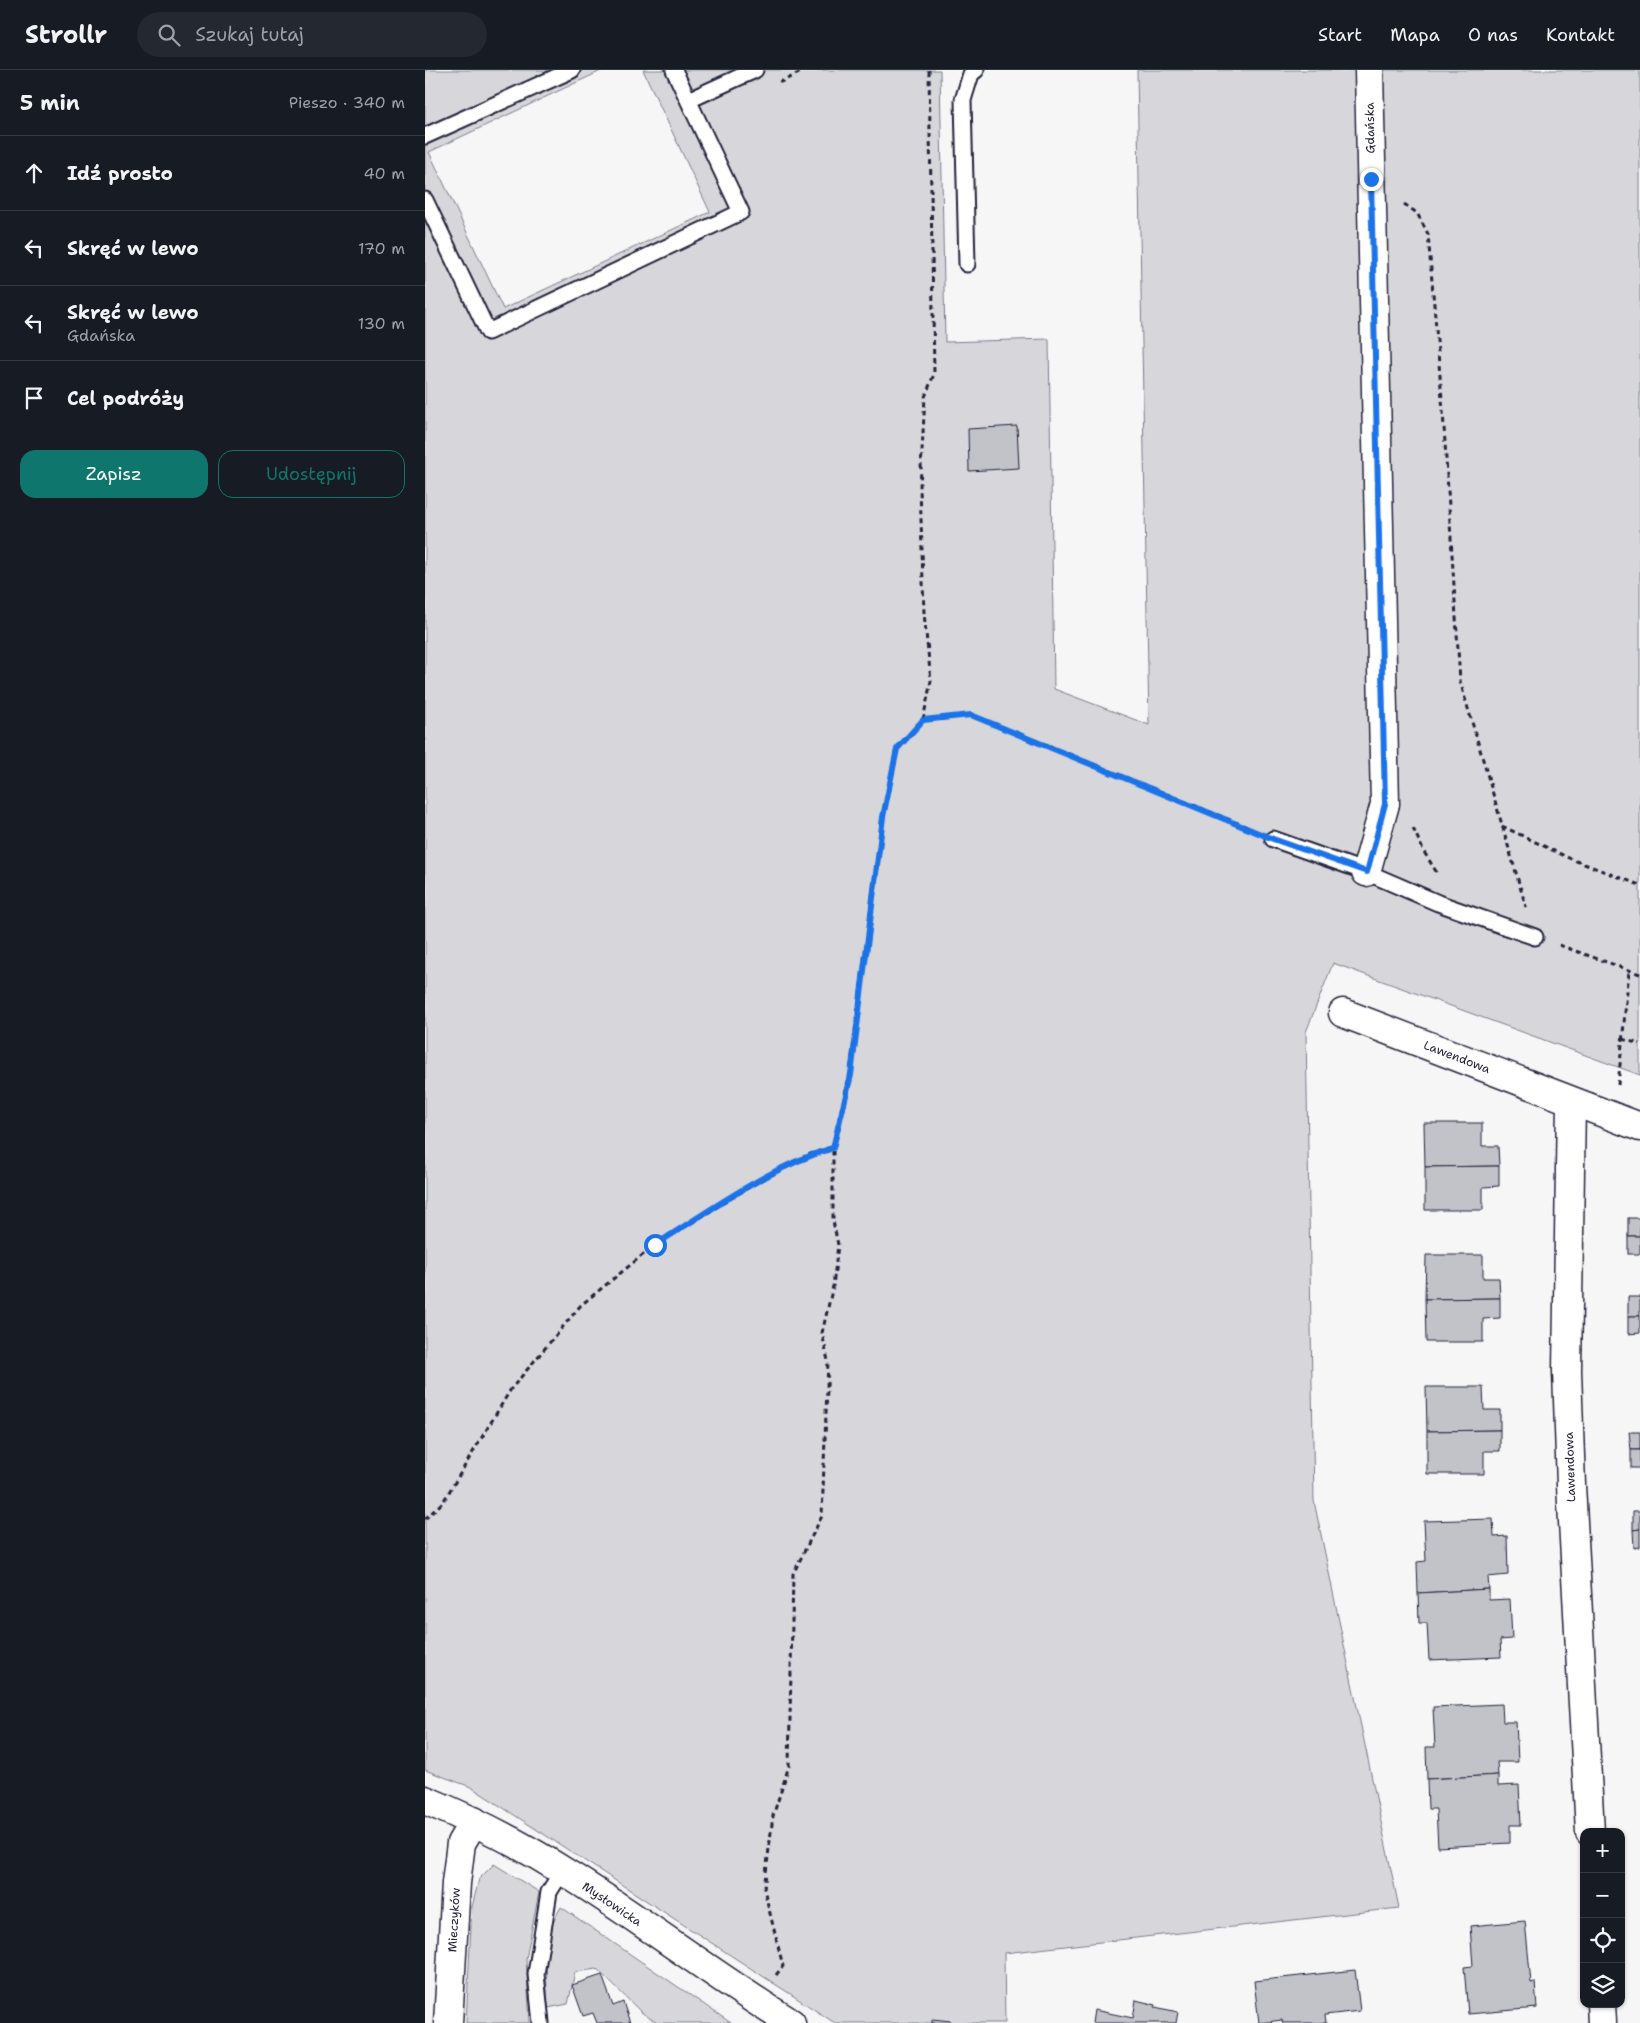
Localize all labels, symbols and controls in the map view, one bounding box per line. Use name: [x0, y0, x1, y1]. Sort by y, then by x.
search box: [137, 12, 487, 57]
text: Strollr: [25, 19, 107, 51]
icon: search: [155, 21, 183, 49]
text: Szukaj tutaj: [195, 22, 304, 47]
text: Start: [1318, 23, 1362, 47]
text: Mapa: [1390, 23, 1440, 47]
text: O nas: [1468, 23, 1518, 47]
text: Kontakt: [1546, 23, 1615, 47]
text: 5 min: [20, 89, 80, 117]
text: Pieszo · 340 m: [289, 92, 405, 113]
street label: Gdańska: [1362, 102, 1378, 154]
icon: ahead: [20, 159, 48, 187]
text: Idź prosto: [67, 161, 173, 186]
text: 40 m: [363, 163, 405, 184]
route end: [1360, 168, 1383, 191]
icon: left: [20, 234, 48, 262]
text: Skręć w lewo: [67, 236, 199, 261]
text: 170 m: [358, 238, 405, 259]
text: Skręć w lewo: [67, 300, 199, 325]
icon: left: [20, 309, 48, 337]
text: 130 m: [358, 313, 405, 334]
text: Gdańska: [67, 325, 135, 346]
icon: arrive: [20, 384, 48, 412]
text: Cel podróży: [67, 386, 184, 411]
button: Zapisz: [20, 450, 208, 498]
button: Udostępnij: [218, 450, 405, 498]
street label: Lawendowa: [1421, 1037, 1493, 1077]
route start: [644, 1234, 667, 1257]
street label: Lawendowa: [1561, 1431, 1579, 1502]
map controls: [1580, 1828, 1625, 2008]
button: +: [1580, 1828, 1625, 1873]
button: −: [1580, 1873, 1625, 1918]
street label: Mysłowicka: [579, 1878, 645, 1930]
street label: Mieczyków: [444, 1887, 464, 1953]
button: locate: [1580, 1918, 1625, 1963]
button: layers: [1580, 1963, 1625, 2008]

